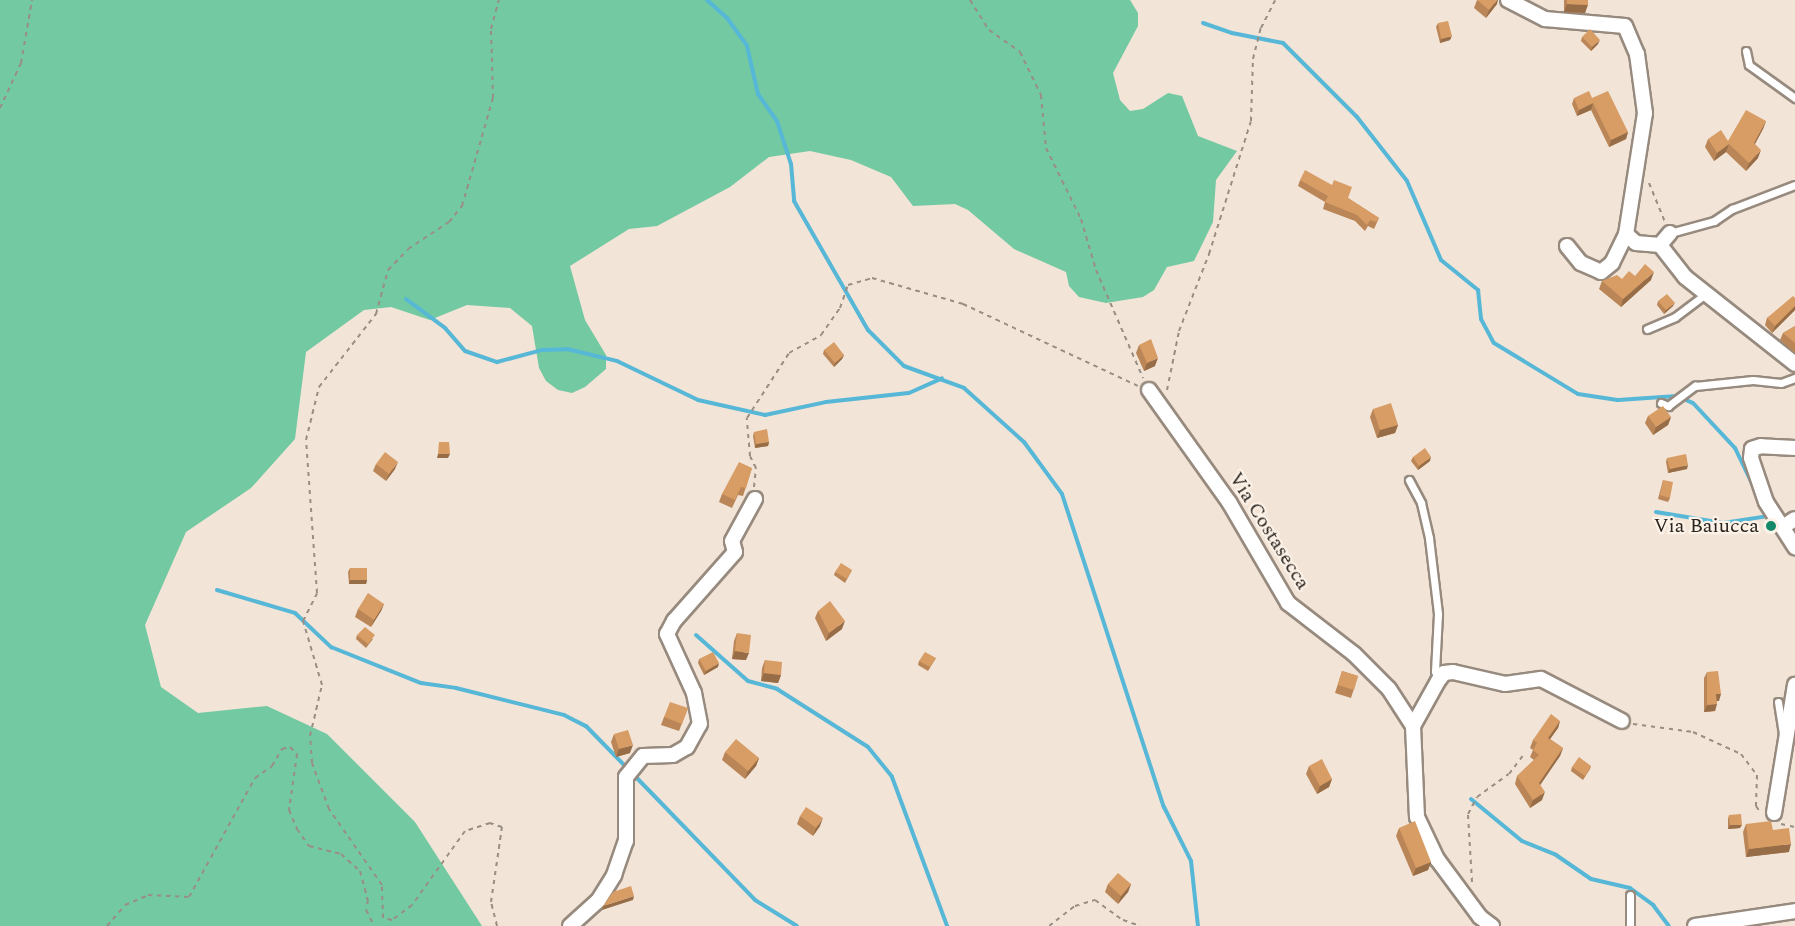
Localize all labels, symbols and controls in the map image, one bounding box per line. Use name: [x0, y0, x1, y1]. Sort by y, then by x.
street label: Via Costasecca: [1223, 468, 1315, 594]
place label: Via Baiucca: [1654, 514, 1759, 538]
marker: Via Baiucca: [1764, 519, 1778, 533]

